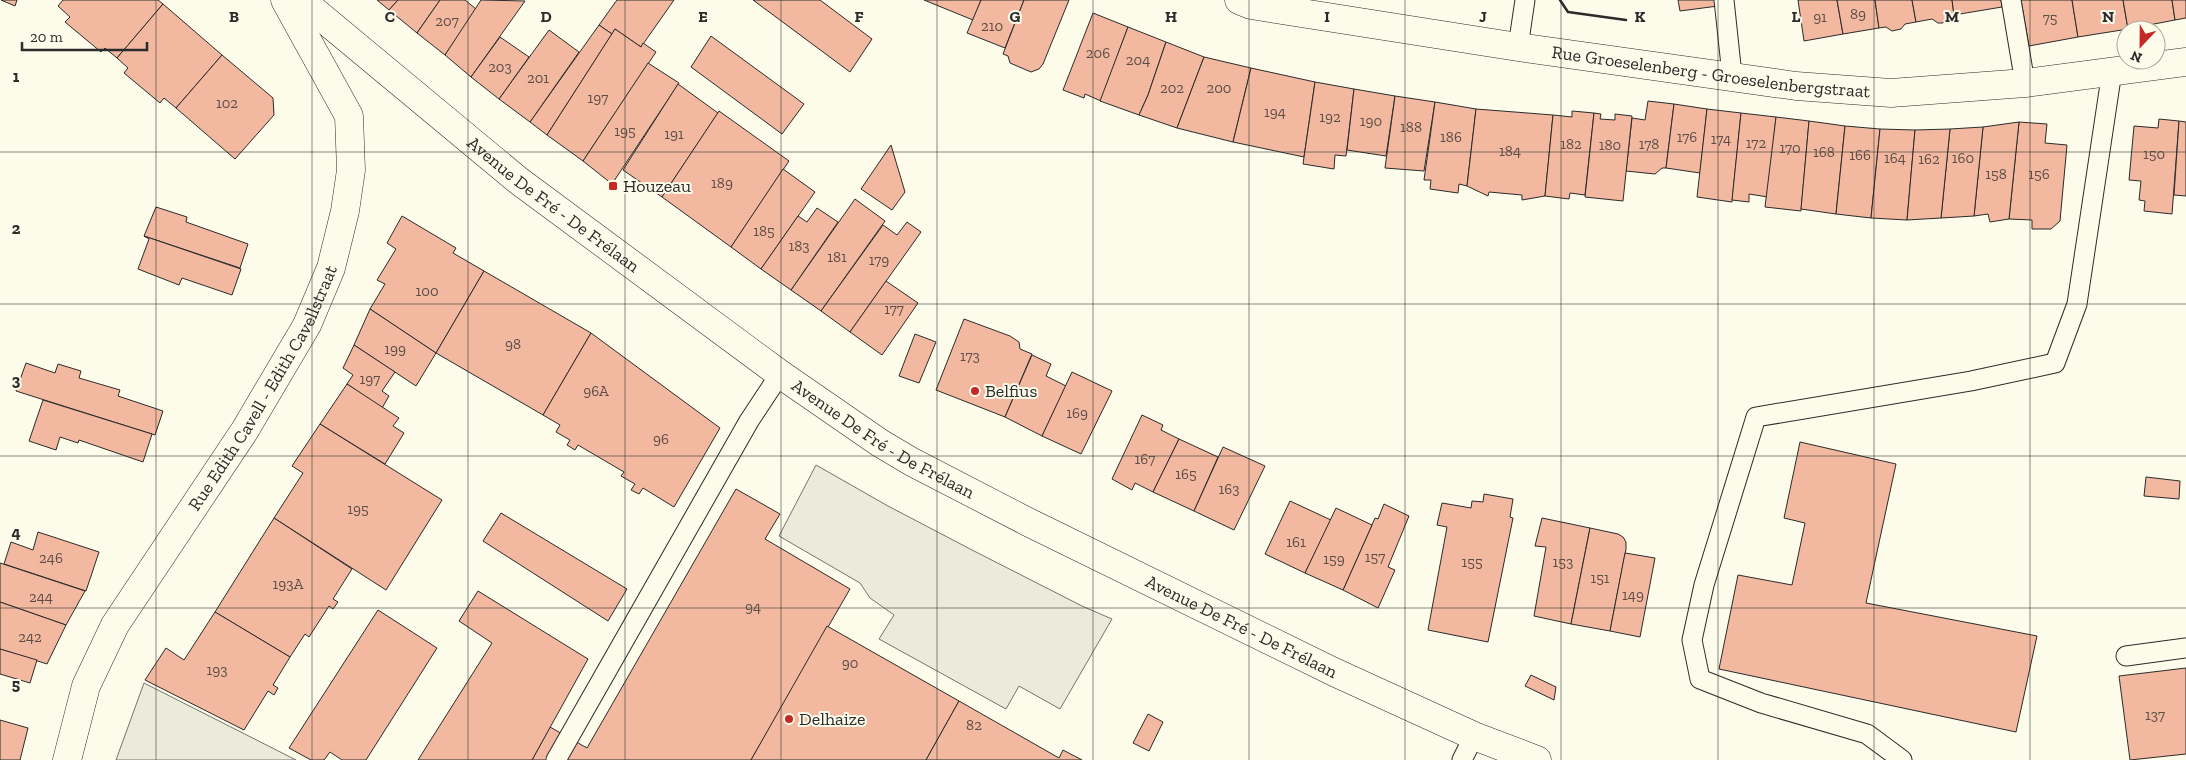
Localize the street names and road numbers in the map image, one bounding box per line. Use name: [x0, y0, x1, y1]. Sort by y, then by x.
street label: Rue Groeselenberg - Groeselenbergstraat: [1550, 41, 1871, 102]
street label: Avenue De Fré - De Frélaan: [463, 132, 644, 278]
street label: Rue Edith Cavell - Edith Cavellstraat: [183, 261, 342, 515]
street label: Avenue De Fré - De Frélaan: [787, 374, 979, 504]
street label: Avenue De Fré - De Frélaan: [1142, 570, 1342, 683]

